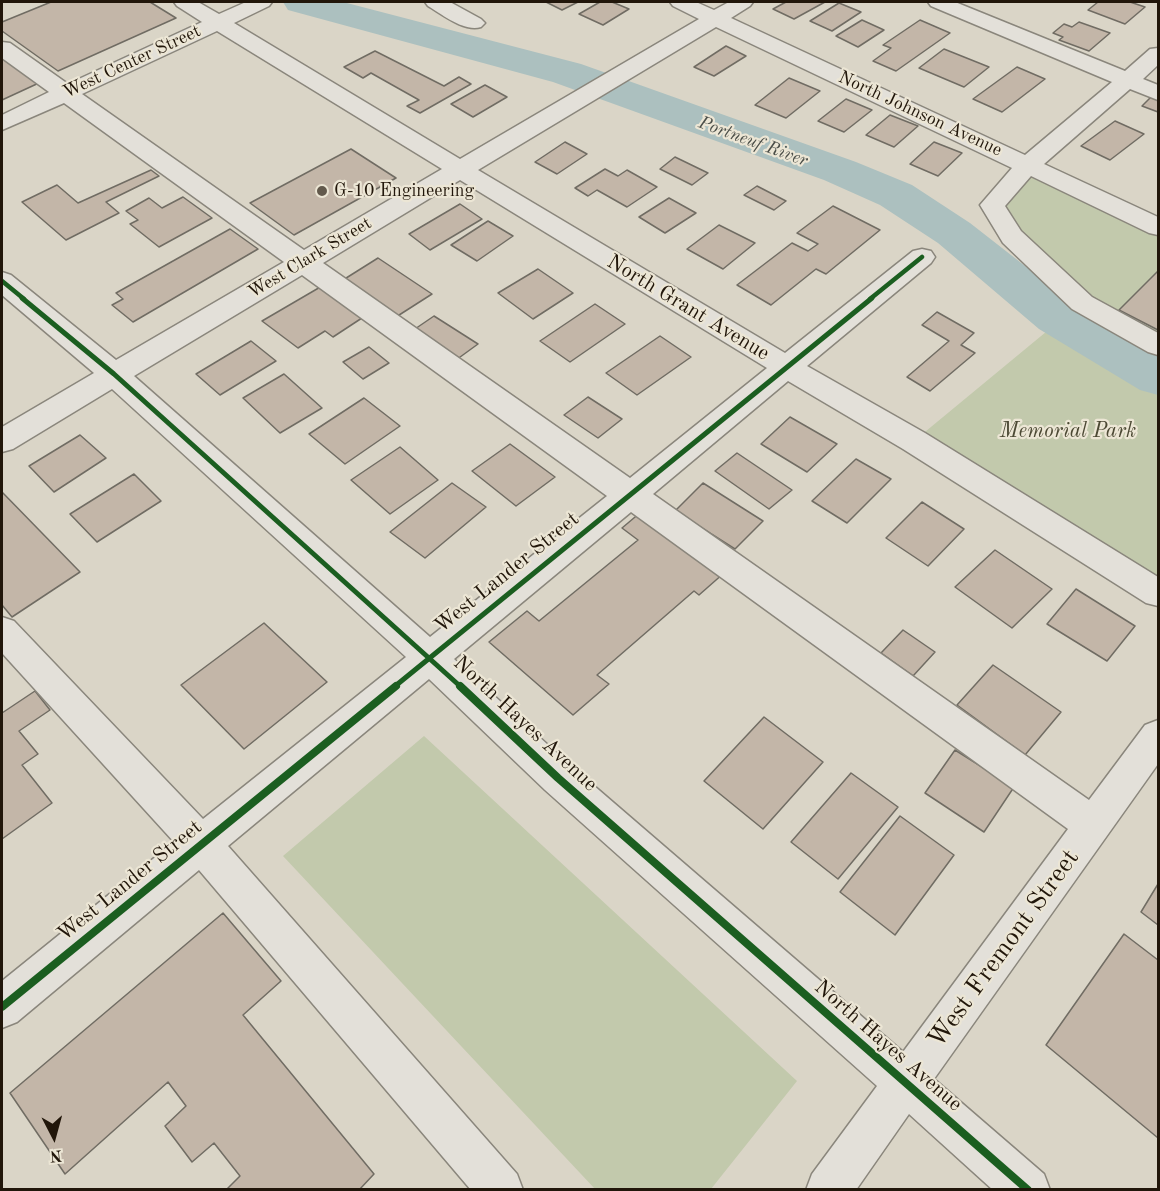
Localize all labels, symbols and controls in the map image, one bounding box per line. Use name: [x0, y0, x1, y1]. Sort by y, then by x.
street label: West Center Street: [60, 21, 204, 103]
street label: North Johnson Avenue: [835, 67, 1005, 161]
water label: Portneuf River: [695, 112, 811, 172]
place label: G-10 Engineering: [334, 180, 474, 202]
marker: G-10 Engineering: [315, 184, 329, 198]
street label: West Clark Street: [244, 213, 376, 303]
street label: North Grant Avenue: [602, 250, 774, 366]
park label: Memorial Park: [1000, 418, 1136, 444]
street label: West Lander Street: [430, 507, 584, 639]
street label: North Hayes Avenue: [448, 651, 602, 797]
street label: West Lander Street: [53, 815, 207, 947]
street label: West Fremont Street: [921, 844, 1087, 1054]
street label: North Hayes Avenue: [809, 975, 967, 1117]
north arrow: [24, 1107, 84, 1167]
text: N: [49, 1146, 63, 1163]

